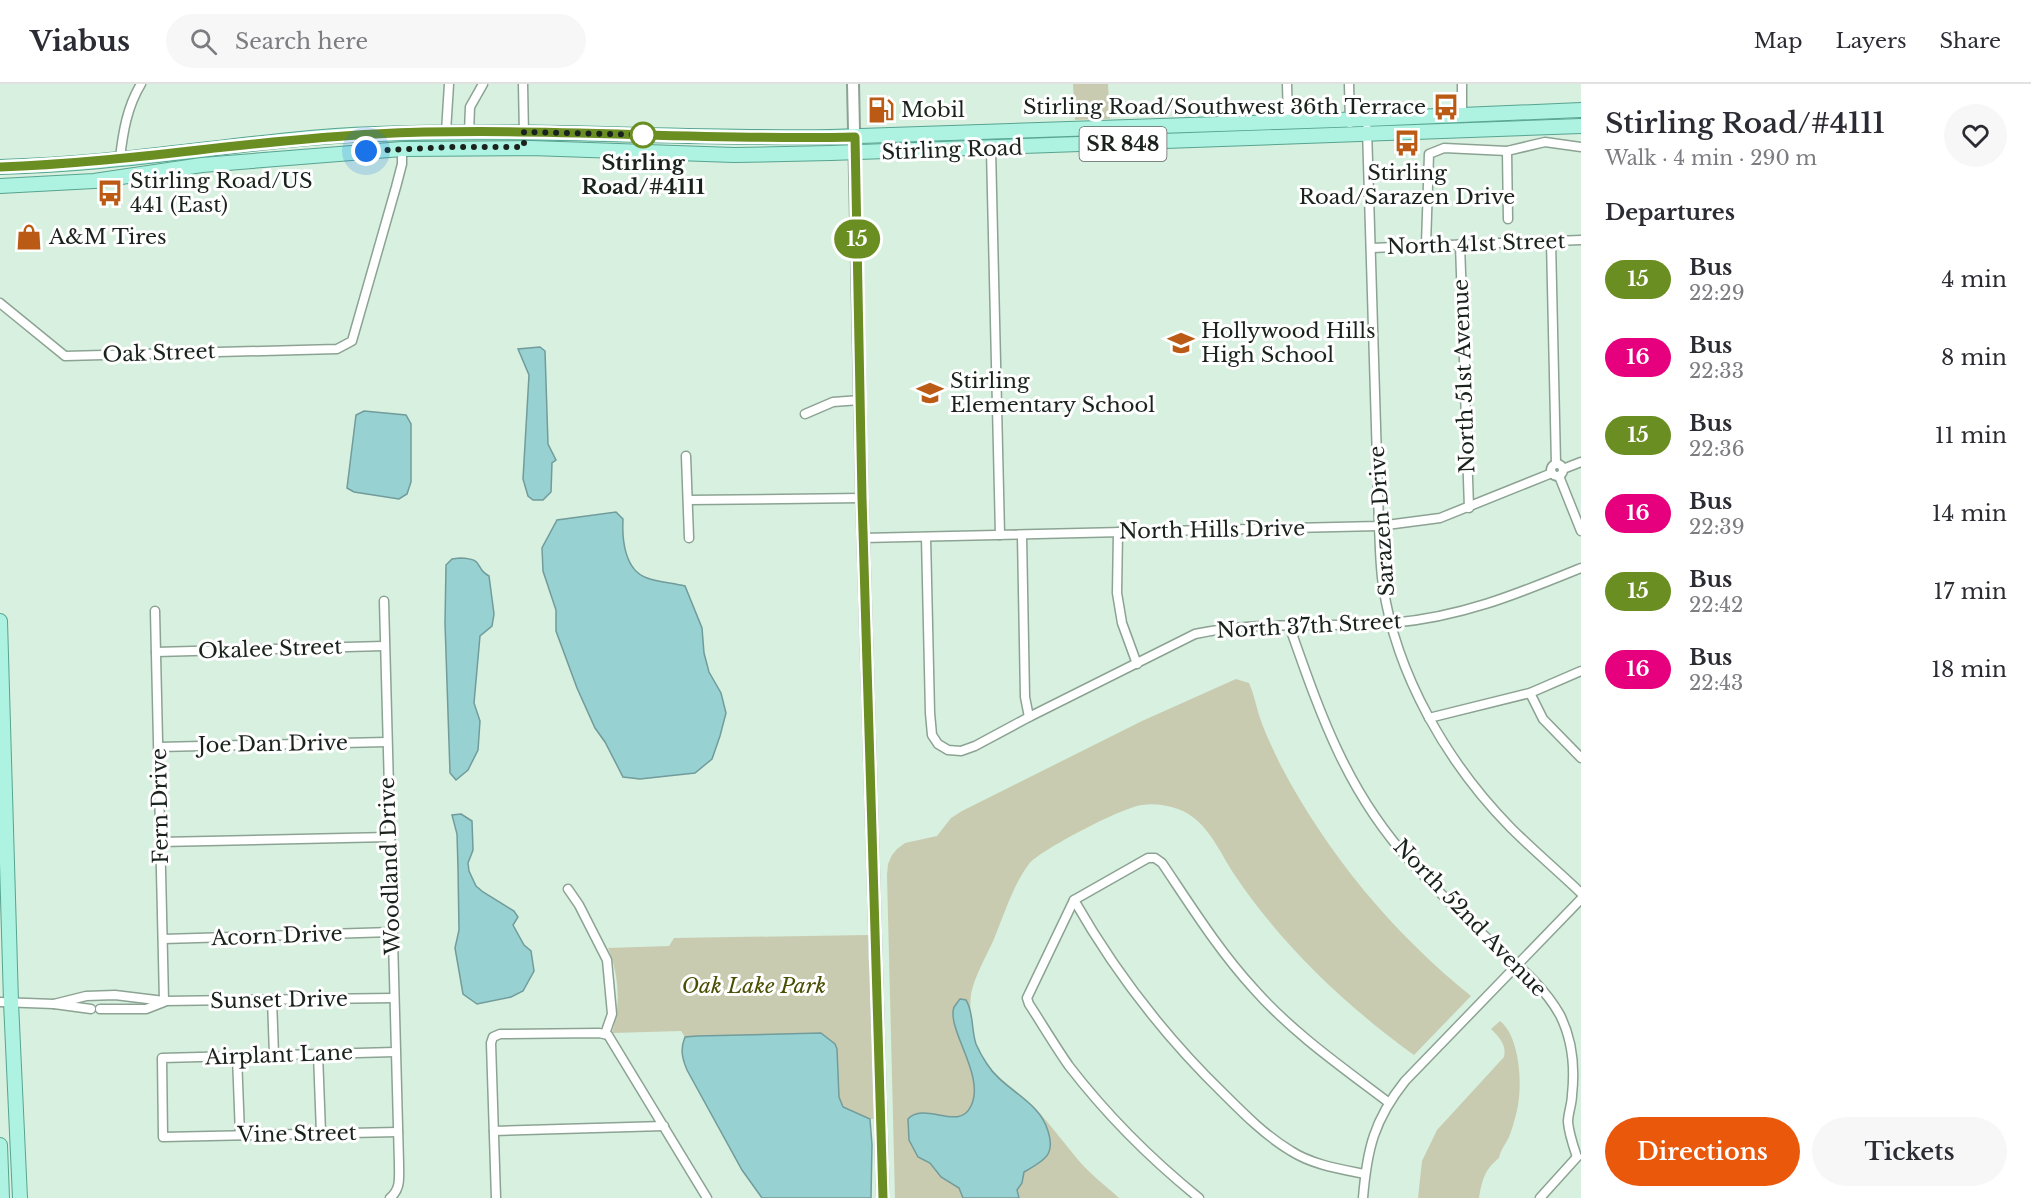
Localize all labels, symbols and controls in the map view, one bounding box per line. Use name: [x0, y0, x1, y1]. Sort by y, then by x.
search box: [166, 14, 586, 68]
text: Viabus: [30, 24, 130, 59]
icon: search: [187, 25, 220, 58]
text: Search here: [235, 28, 368, 55]
text: Map: [1754, 28, 1803, 54]
text: Layers: [1836, 28, 1907, 54]
text: Share: [1940, 28, 2001, 54]
bus stop icon: Stirling Road/Southwest 36th Terrace: [1431, 92, 1461, 122]
place label: Stirling Road/Southwest 36th Terrace: [1023, 94, 1426, 120]
fuel station icon: Mobil: [866, 95, 896, 125]
place label: Mobil: [901, 97, 965, 123]
button: heart: [1944, 104, 2007, 167]
text: Stirling Road/#4111: [1605, 106, 1885, 141]
marker: Stirling Road/#4111: [630, 122, 656, 148]
road number: SR 848: [1080, 127, 1166, 161]
bus stop icon: Stirling Road/Sarazen Drive: [1392, 128, 1422, 158]
street label: Stirling Road: [881, 135, 1023, 165]
your location: [351, 136, 381, 166]
text: Walk · 4 min · 290 m: [1605, 146, 1817, 170]
place label: Stirling Road/#4111: [581, 150, 705, 200]
place label: Stirling Road/Sarazen Drive: [1299, 160, 1515, 210]
place label: Stirling Road/US 441 (East): [130, 168, 312, 218]
bus stop icon: Stirling Road/US 441 (East): [95, 178, 125, 208]
text: Departures: [1605, 199, 1735, 226]
line badge: 15: [830, 220, 884, 258]
shop icon: A&M Tires: [14, 222, 44, 252]
place label: A&M Tires: [48, 224, 167, 250]
text: 15: [846, 226, 868, 252]
street label: North 41st Street: [1386, 228, 1566, 260]
text: Bus: [1689, 254, 1732, 281]
text: 15: [1627, 266, 1649, 292]
text: 4 min: [1942, 266, 2007, 293]
street label: North 51st Avenue: [1448, 278, 1480, 474]
text: 22:29: [1689, 281, 1745, 305]
place label: Hollywood Hills High School: [1201, 318, 1376, 368]
school or university icon: Hollywood Hills High School: [1166, 328, 1196, 358]
text: Bus: [1689, 332, 1732, 359]
street label: Oak Street: [102, 338, 216, 368]
text: 16: [1626, 344, 1650, 370]
text: 8 min: [1941, 344, 2007, 371]
text: 22:33: [1689, 359, 1744, 383]
place label: Stirling Elementary School: [950, 368, 1155, 418]
school or university icon: Stirling Elementary School: [915, 378, 945, 408]
text: Bus: [1689, 410, 1732, 437]
text: 15: [1627, 422, 1649, 448]
text: 11 min: [1935, 422, 2007, 449]
text: 22:36: [1689, 437, 1745, 461]
street label: Sarazen Drive: [1364, 445, 1400, 597]
text: Bus: [1689, 488, 1732, 515]
text: 16: [1626, 500, 1650, 526]
text: 14 min: [1932, 500, 2007, 527]
street label: North Hills Drive: [1119, 515, 1305, 545]
text: 22:39: [1689, 515, 1745, 539]
text: Bus: [1689, 566, 1732, 593]
text: 15: [1627, 578, 1649, 604]
text: 17 min: [1934, 578, 2007, 605]
text: 22:42: [1689, 593, 1743, 617]
street label: North 37th Street: [1216, 608, 1402, 644]
street label: Okalee Street: [197, 633, 343, 665]
text: Bus: [1689, 644, 1732, 671]
text: 16: [1626, 656, 1650, 682]
text: 18 min: [1931, 656, 2007, 683]
text: 22:43: [1689, 671, 1743, 695]
street label: Joe Dan Drive: [195, 730, 348, 758]
street label: Fern Drive: [146, 748, 174, 864]
street label: Woodland Drive: [374, 777, 406, 956]
street label: North 52nd Avenue: [1388, 834, 1552, 1002]
street label: Acorn Drive: [210, 921, 343, 951]
park label: Oak Lake Park: [682, 973, 826, 999]
street label: Sunset Drive: [210, 986, 348, 1014]
street label: Airplant Lane: [204, 1039, 353, 1071]
button: Directions: [1605, 1117, 1800, 1186]
button: Tickets: [1812, 1117, 2007, 1186]
street label: Vine Street: [236, 1120, 357, 1148]

